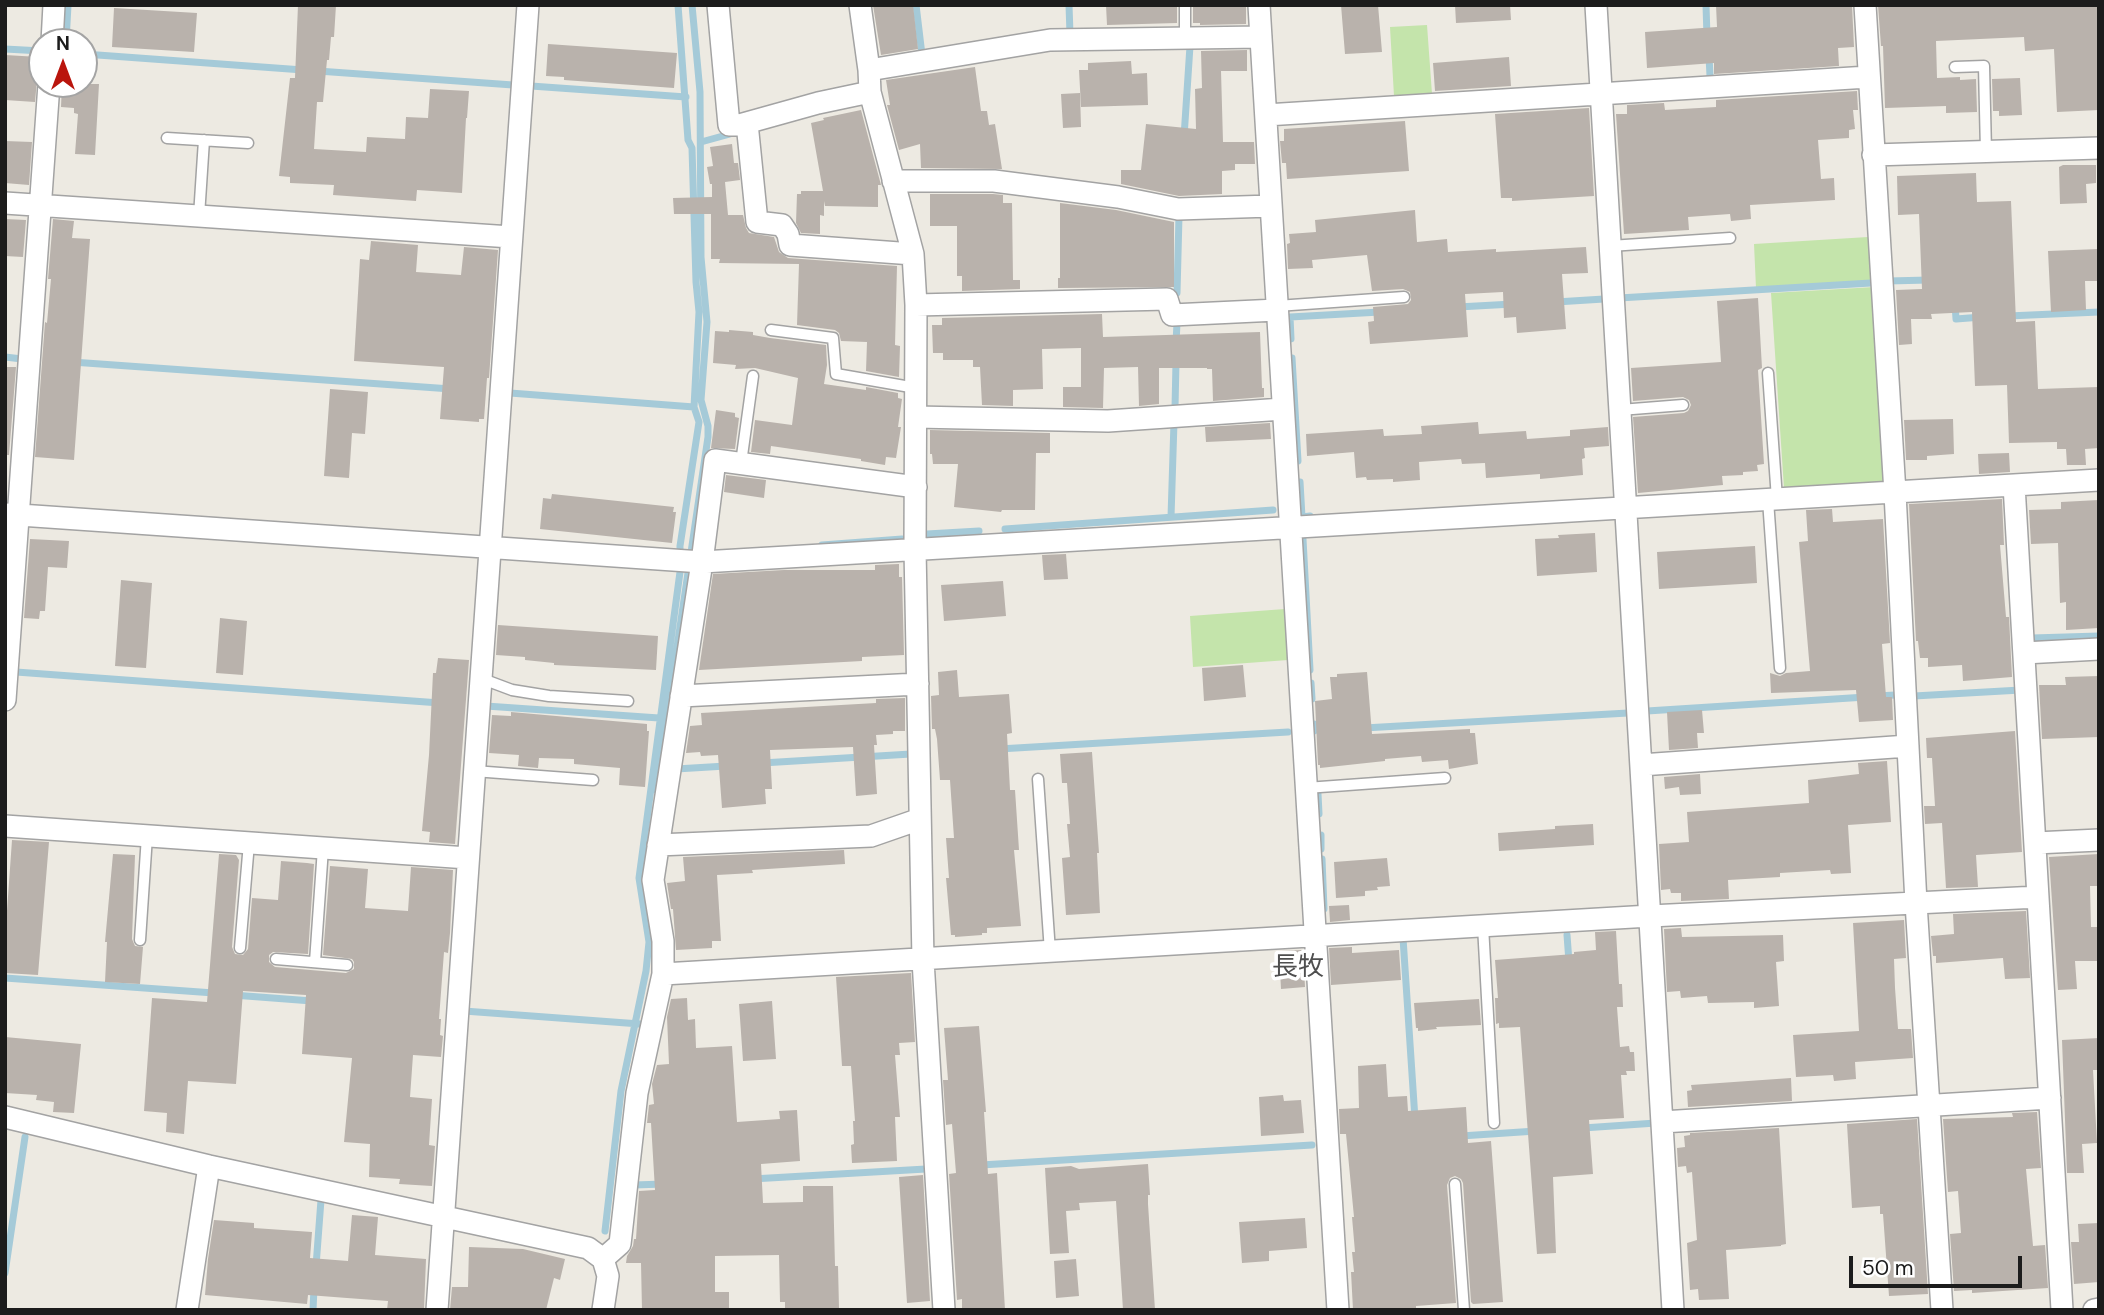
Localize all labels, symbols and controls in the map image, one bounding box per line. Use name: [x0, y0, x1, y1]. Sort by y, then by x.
north arrow: [28, 28, 98, 98]
text: N: [56, 31, 70, 56]
district label: 長牧: [1272, 952, 1324, 984]
scale bar: [1852, 1242, 2025, 1286]
text: 50 m: [1862, 1254, 1913, 1282]

